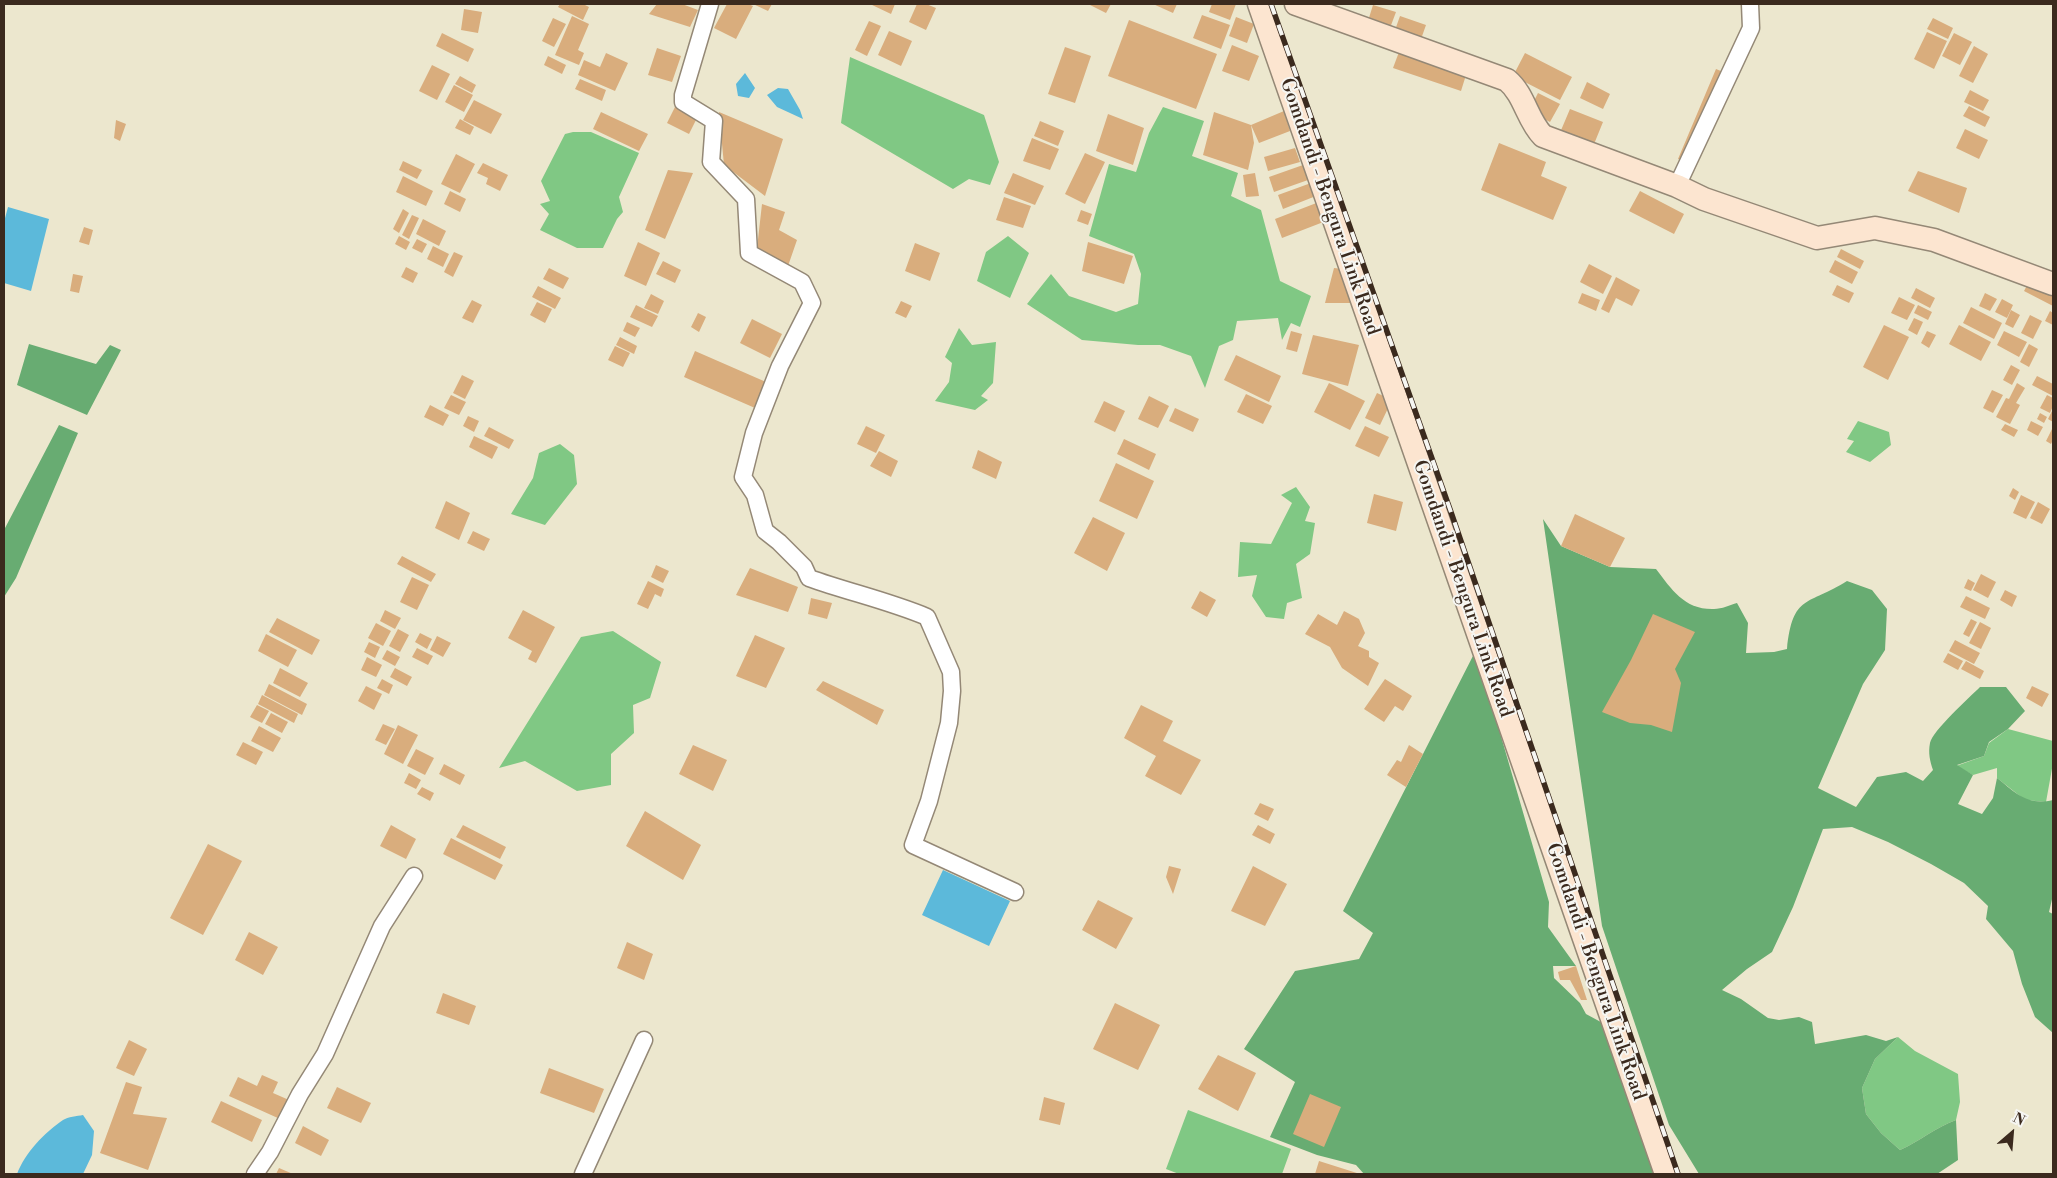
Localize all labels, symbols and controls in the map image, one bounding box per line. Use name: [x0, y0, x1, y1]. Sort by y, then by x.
street label: Gomdandi - Bengura Link Road: [1274, 76, 1384, 338]
street label: Gomdandi - Bengura Link Road: [1407, 458, 1517, 720]
street label: Gomdandi - Bengura Link Road: [1540, 841, 1650, 1103]
north arrow: [1987, 1108, 2037, 1158]
text: N: [2010, 1109, 2028, 1130]

